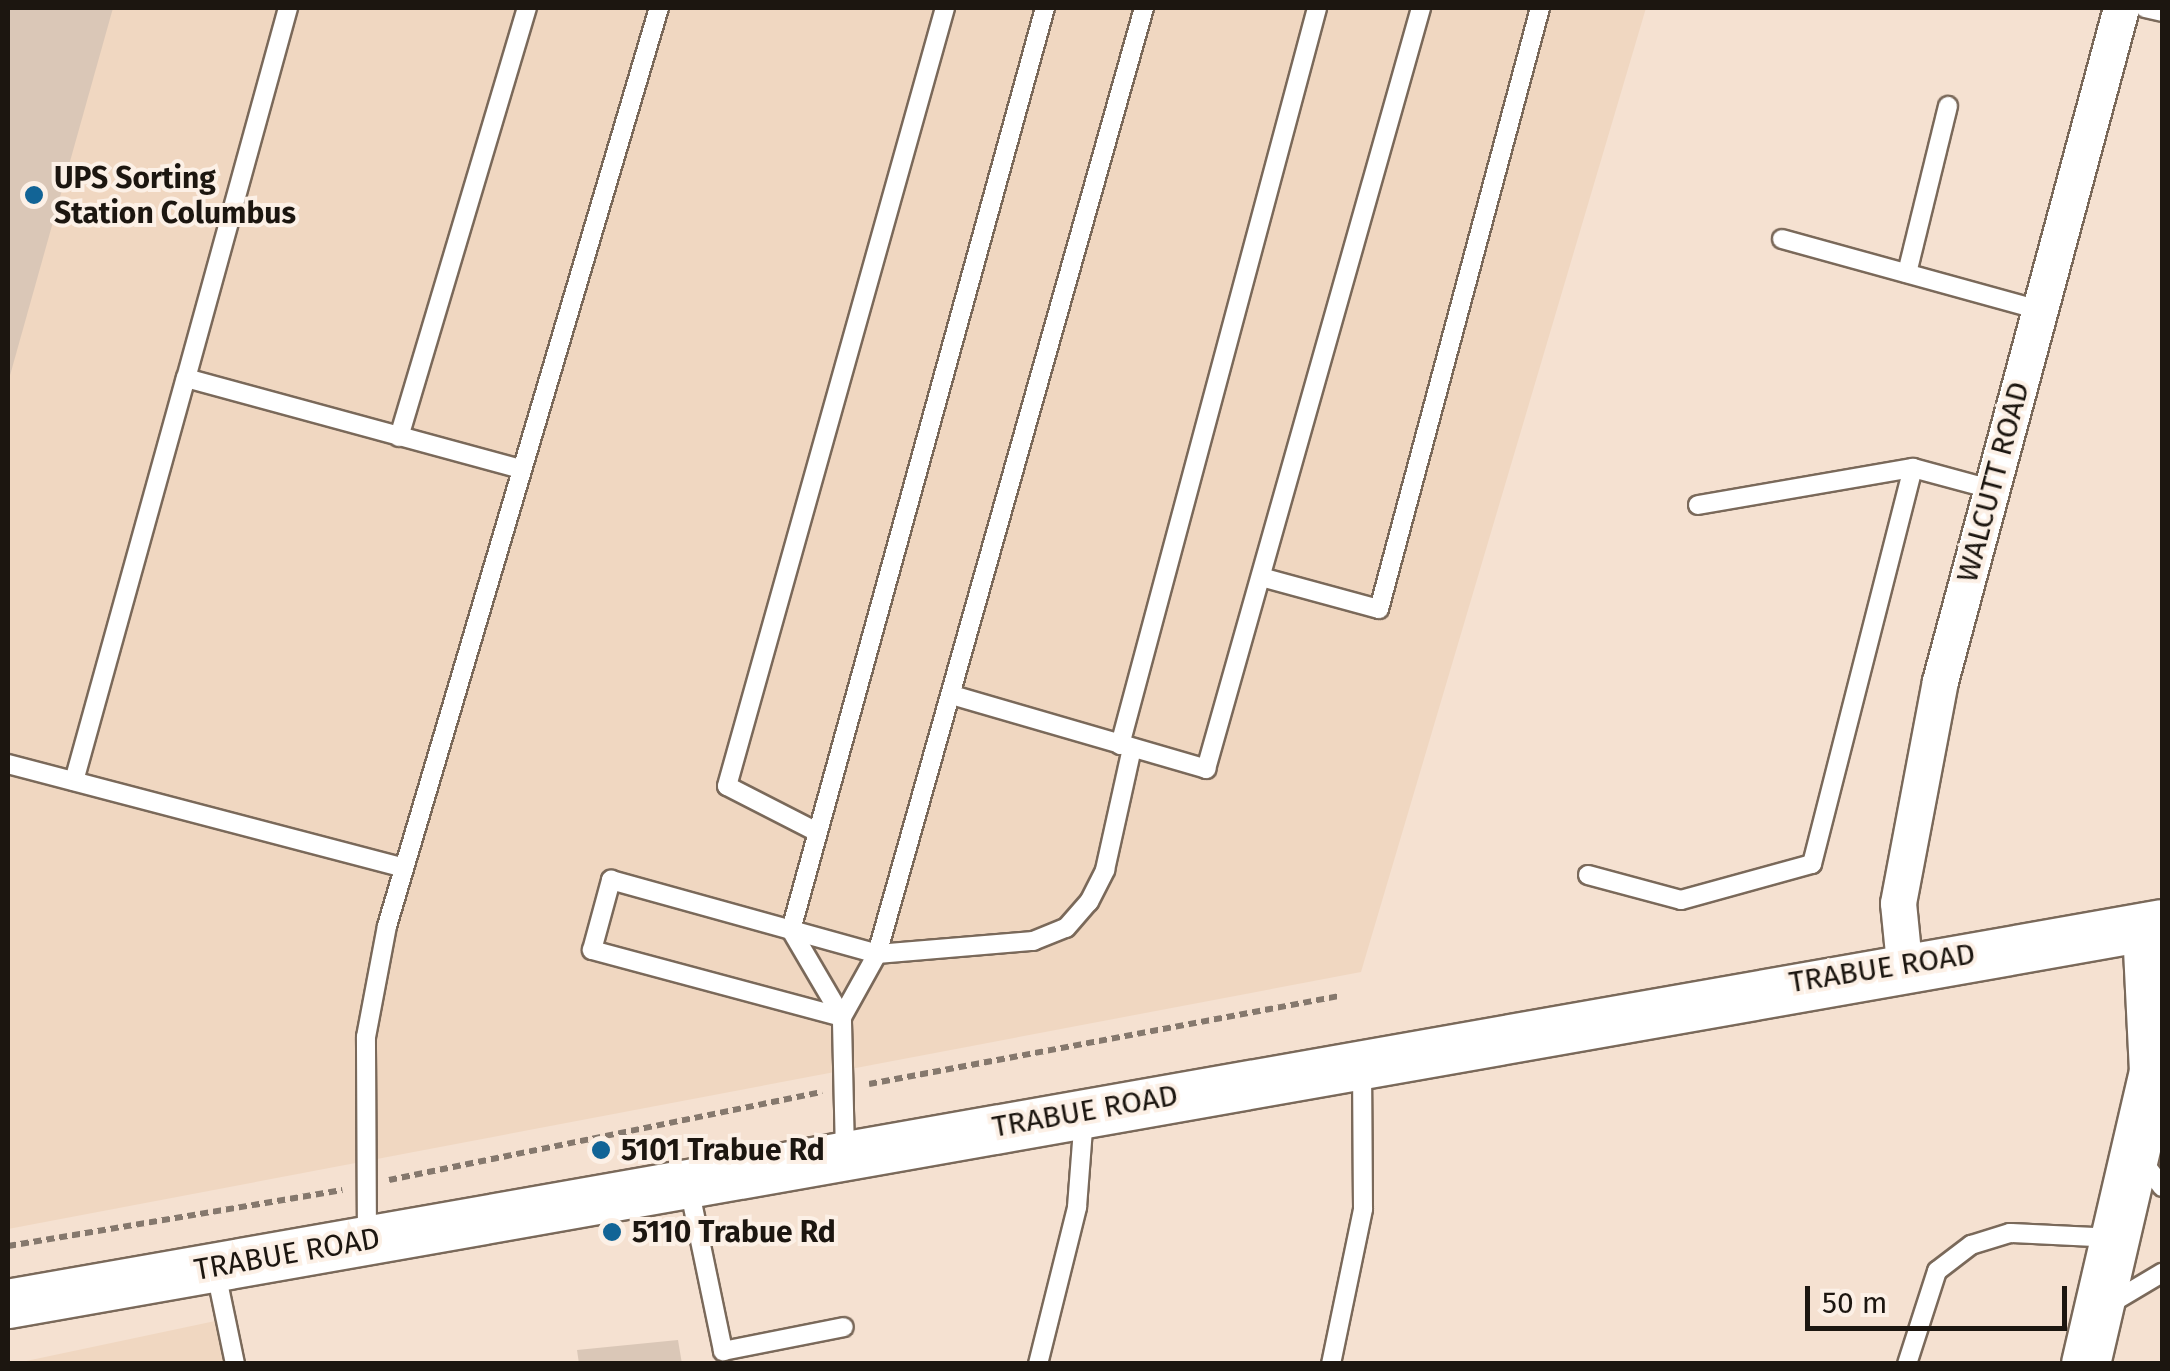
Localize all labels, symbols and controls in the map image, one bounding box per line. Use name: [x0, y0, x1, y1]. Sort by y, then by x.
place label: UPS Sorting Station Columbus: [54, 160, 296, 230]
marker: UPS Sorting Station Columbus: [23, 184, 45, 206]
street label: WALCUTT ROAD: [1949, 378, 2037, 586]
street label: TRABUE ROAD: [1786, 936, 1978, 1000]
street label: TRABUE ROAD: [989, 1077, 1181, 1145]
place label: 5101 Trabue Rd: [621, 1132, 825, 1168]
marker: 5101 Trabue Rd: [590, 1139, 612, 1161]
place label: 5110 Trabue Rd: [632, 1214, 836, 1250]
street label: TRABUE ROAD: [191, 1220, 383, 1288]
marker: 5110 Trabue Rd: [601, 1221, 623, 1243]
scale bar: [1810, 1266, 2072, 1328]
text: 50 m: [1822, 1285, 1887, 1321]

